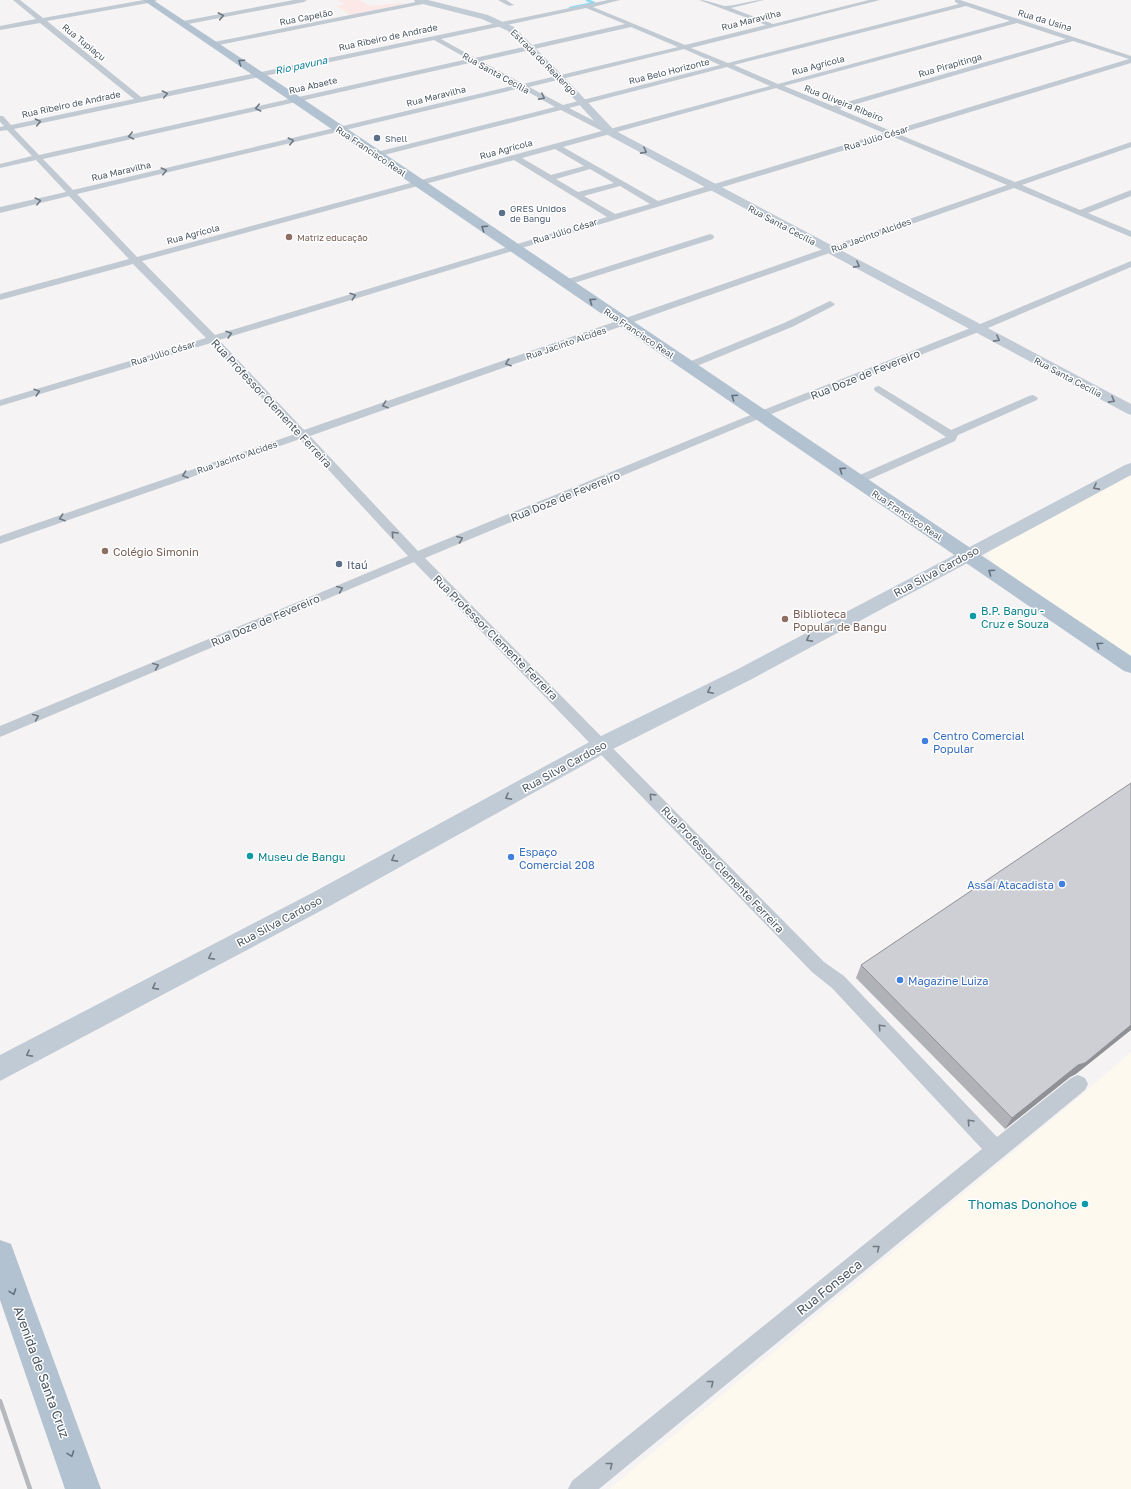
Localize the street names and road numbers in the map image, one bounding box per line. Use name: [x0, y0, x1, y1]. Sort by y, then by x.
street label: Rua Capelão: [278, 6, 334, 28]
street label: Rua Maravilha: [720, 7, 782, 33]
street label: Rua da Usina: [1017, 7, 1073, 33]
street label: Rua Tupiaçu: [60, 21, 108, 63]
street label: Rua Ribeiro de Andrade: [338, 21, 438, 53]
street label: Estrada do Realengo: [509, 27, 579, 97]
street label: Rua Santa Cecília: [460, 50, 532, 96]
street label: Rua Pirapitinga: [917, 51, 983, 79]
street label: Rua Agrícola: [790, 53, 846, 77]
street label: Rua Belo Horizonte: [627, 56, 711, 86]
street label: Rua Abaete: [288, 74, 338, 96]
street label: Rua Oliveira Ribeiro: [803, 82, 885, 124]
street label: Rua Maravilha: [405, 83, 467, 109]
street label: Rua Ribeiro de Andrade: [21, 88, 121, 120]
street label: Rua Júlio César: [842, 123, 910, 153]
street label: Rua Francisco Real: [334, 124, 408, 179]
street label: Rua Agrícola: [478, 137, 534, 161]
street label: Rua Maravilha: [90, 159, 152, 183]
street label: Rua Santa Cecília: [746, 202, 818, 248]
street label: Rua Jacinto Alcides: [830, 215, 913, 255]
street label: Rua Júlio César: [531, 216, 599, 246]
street label: Rua Agrícola: [165, 222, 221, 246]
street label: Rua Francisco Real: [602, 306, 676, 361]
street label: Rua Jacinto Alcides: [524, 324, 608, 362]
street label: Rua Professor Clemente Ferreira: [209, 336, 335, 470]
street label: Rua Júlio César: [129, 338, 197, 368]
street label: Rua Doze de Fevereiro: [808, 346, 922, 402]
street label: Rua Santa Cecília: [1032, 354, 1104, 400]
street label: Rua Jacinto Alcides: [195, 438, 279, 476]
street label: Rua Doze de Fevereiro: [508, 468, 622, 524]
street label: Rua Francisco Real: [870, 488, 944, 543]
street label: Rua Silva Cardoso: [891, 543, 981, 599]
street label: Rua Professor Clemente Ferreira: [431, 572, 561, 702]
street label: Rua Doze de Fevereiro: [209, 591, 322, 649]
street label: Rua Silva Cardoso: [519, 737, 609, 795]
street label: Rua Professor Clemente Ferreira: [659, 803, 787, 935]
street label: Rua Silva Cardoso: [234, 893, 324, 949]
street label: Rua Fonseca: [793, 1256, 865, 1318]
street label: Avenida de Santa Cruz: [11, 1304, 73, 1440]

